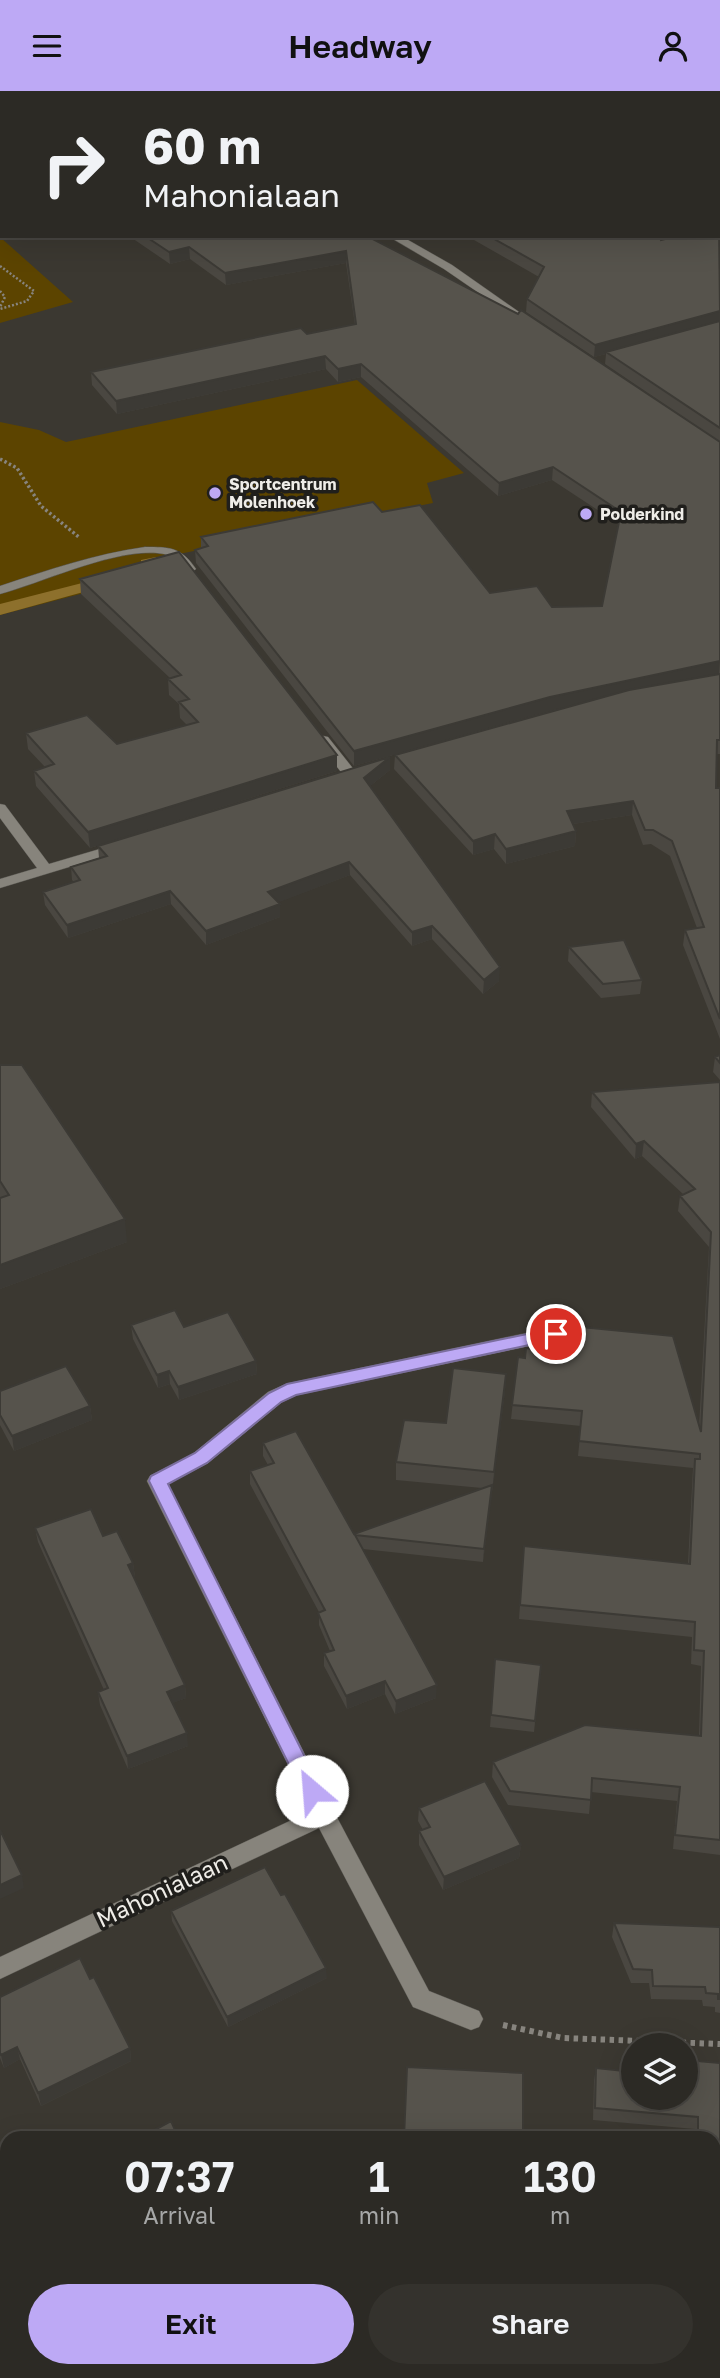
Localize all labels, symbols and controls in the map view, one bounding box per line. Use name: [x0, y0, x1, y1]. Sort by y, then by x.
icon: menu: [28, 27, 66, 65]
text: Headway: [288, 27, 432, 65]
icon: person: [654, 27, 692, 65]
text: 60 m: [143, 116, 261, 175]
icon: right: [28, 119, 119, 210]
text: Mahonialaan: [143, 176, 340, 214]
place label: Sportcentrum Molenhoek: [229, 474, 337, 512]
marker: Sportcentrum Molenhoek: [207, 485, 223, 501]
place label: Polderkind: [600, 504, 684, 524]
marker: Polderkind: [578, 506, 594, 522]
pin: [526, 1304, 586, 1364]
icon: arrive: [537, 1315, 575, 1353]
position arrow: [275, 1754, 349, 1828]
street label: Mahonialaan: [92, 1847, 232, 1933]
map controls: [621, 2033, 698, 2110]
button: layers: [621, 2033, 698, 2110]
text: 07:37: [124, 2151, 235, 2201]
text: 1: [369, 2151, 390, 2201]
text: 130: [524, 2151, 597, 2201]
text: Arrival: [143, 2201, 215, 2229]
text: min: [359, 2201, 399, 2229]
text: m: [550, 2201, 570, 2229]
button: Exit: [28, 2284, 354, 2364]
button: Share: [368, 2284, 693, 2364]

